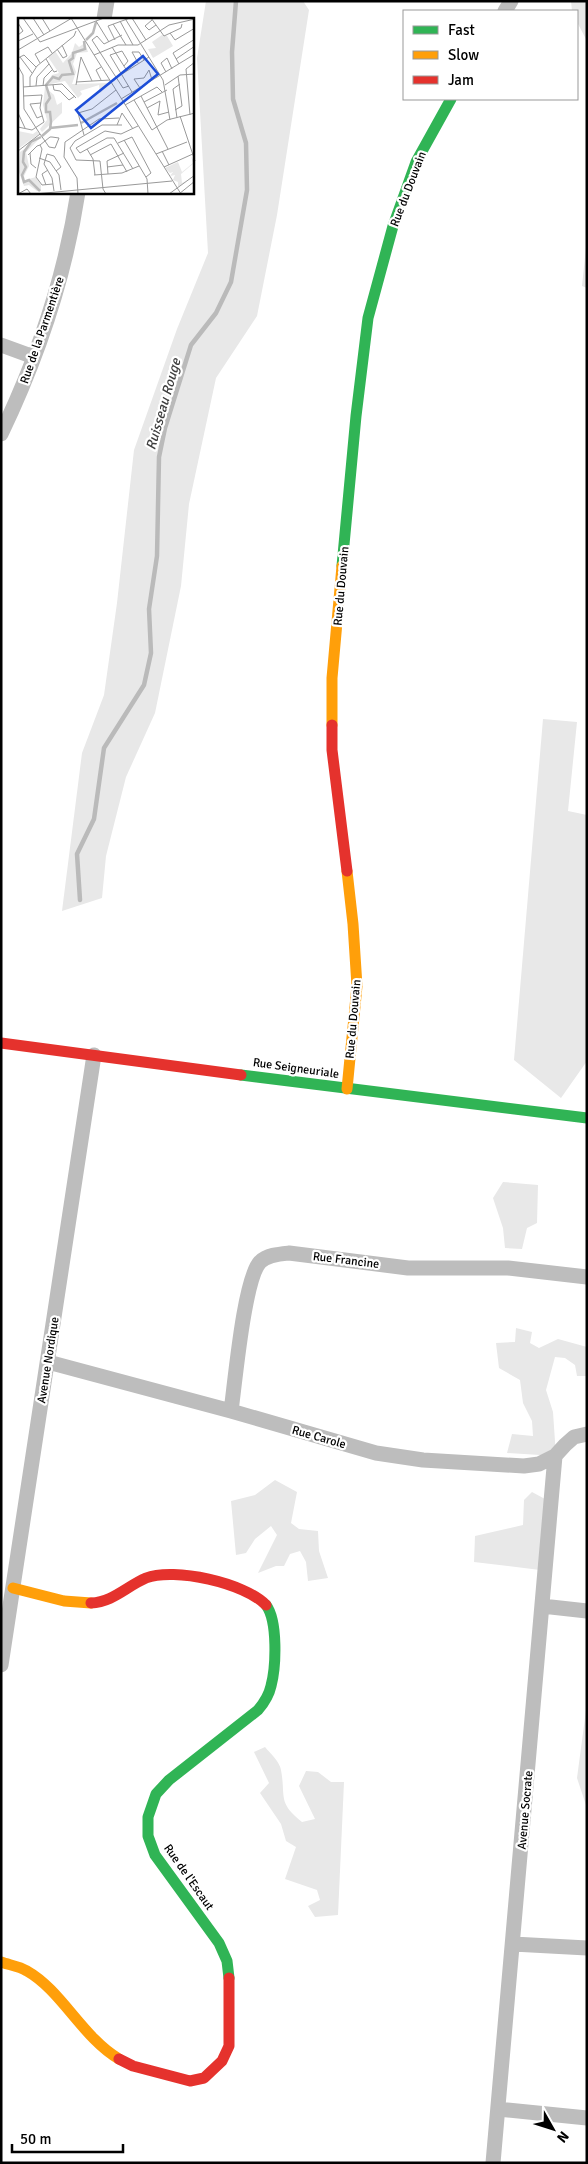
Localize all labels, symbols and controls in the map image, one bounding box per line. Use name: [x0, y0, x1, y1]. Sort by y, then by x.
legend: [403, 10, 578, 100]
inset map: [18, 18, 194, 194]
text: Fast: [448, 21, 475, 39]
text: Slow: [448, 46, 479, 64]
text: Jam: [448, 71, 474, 89]
street label: Rue du Douvain: [387, 149, 430, 229]
street label: Rue de la Parmentière: [17, 275, 68, 386]
water label: Ruisseau Rouge: [142, 356, 185, 452]
street label: Rue du Douvain: [331, 546, 352, 626]
street label: Rue du Douvain: [343, 979, 364, 1059]
street label: Rue Seigneuriale: [252, 1055, 340, 1082]
street label: Rue Francine: [312, 1249, 380, 1272]
street label: Avenue Nordique: [34, 1316, 63, 1404]
street label: Rue Carole: [290, 1423, 347, 1452]
street label: Avenue Socrate: [515, 1770, 536, 1850]
street label: Rue de l'Escaut: [160, 1841, 217, 1913]
north arrow: [528, 2104, 578, 2154]
scale bar: [12, 2122, 124, 2154]
text: N: [553, 2128, 572, 2146]
text: 50 m: [20, 2130, 51, 2148]

